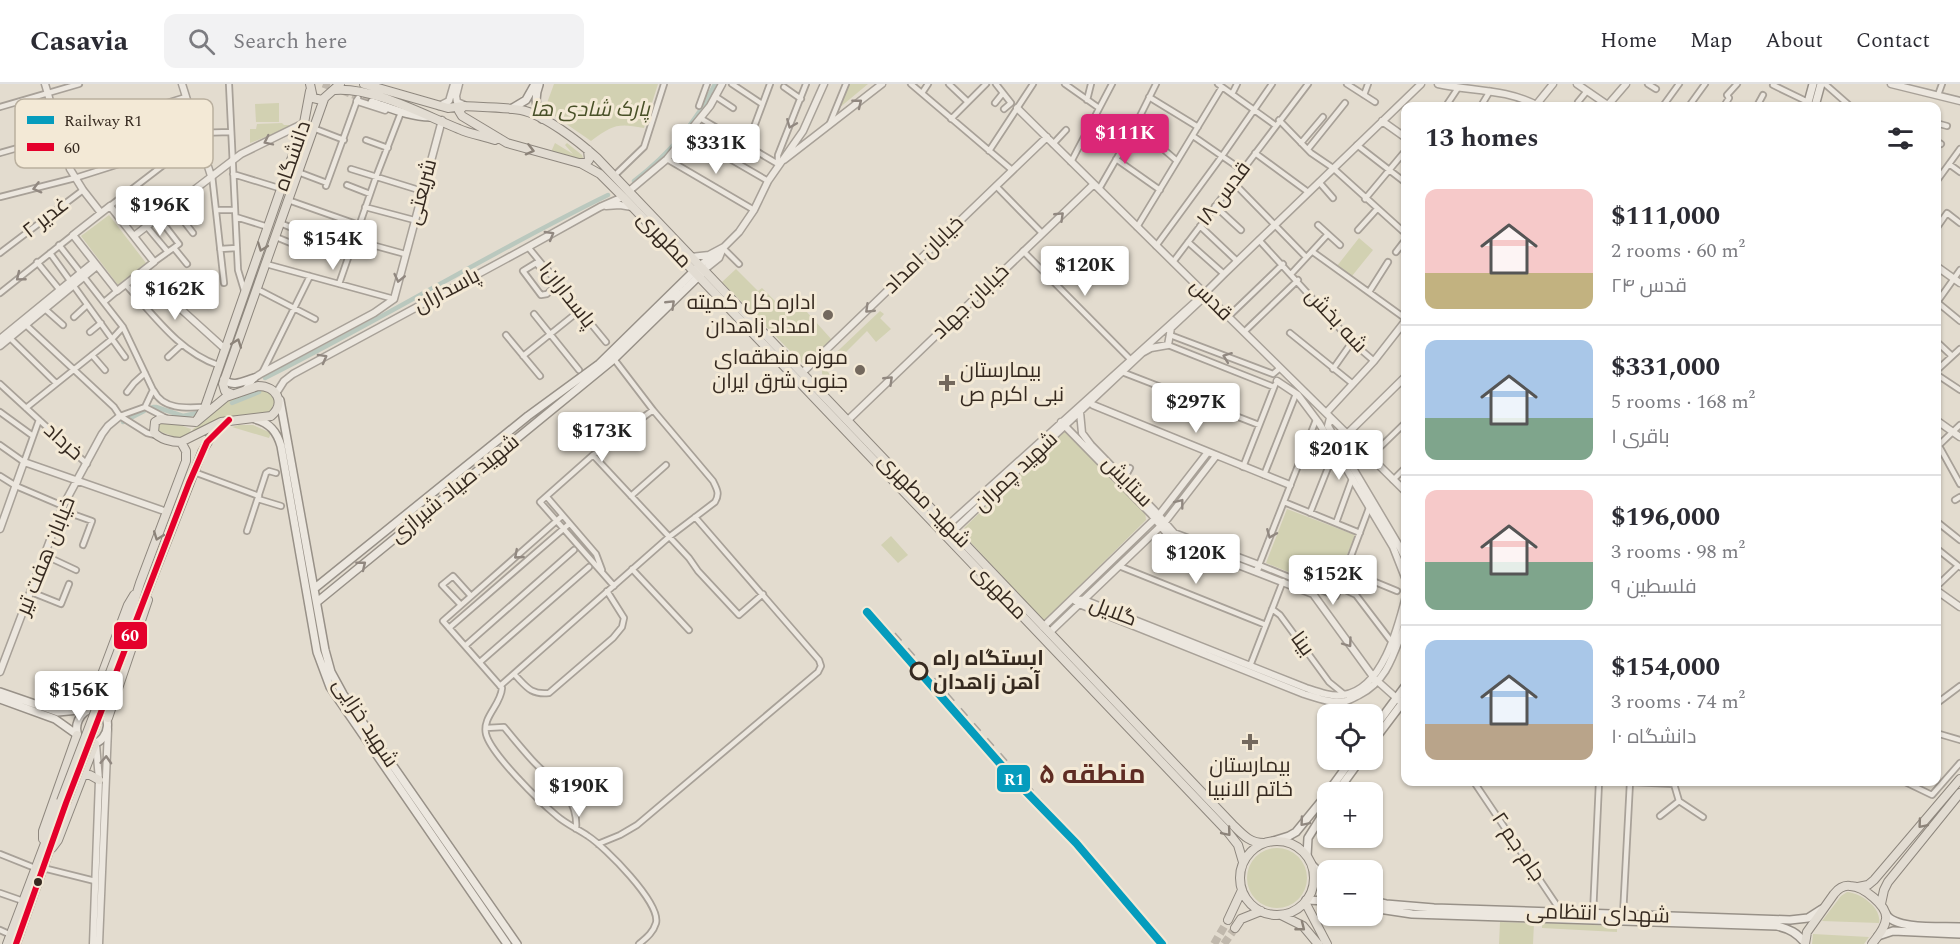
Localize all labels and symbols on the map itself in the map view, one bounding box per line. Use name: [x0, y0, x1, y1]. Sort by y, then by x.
park label: پارک شادی ها: [530, 94, 651, 126]
legend: [15, 99, 213, 168]
one-way arrow: [851, 99, 862, 110]
text: Railway R1: [64, 109, 142, 133]
pin: $111K: [1083, 114, 1167, 165]
street label: دانشگاه: [266, 116, 320, 196]
one-way arrow: [786, 118, 798, 129]
pin: $331K: [674, 124, 758, 175]
one-way arrow: [263, 134, 274, 145]
text: 60: [64, 136, 80, 160]
one-way arrow: [525, 143, 535, 156]
street label: شریعتی: [398, 155, 446, 229]
street label: قدس ۱۸: [1189, 155, 1259, 233]
one-way arrow: [32, 180, 42, 193]
pin: $196K: [118, 186, 202, 237]
street label: غدیر ۲: [16, 189, 76, 247]
street label: مطهری: [629, 204, 699, 276]
street label: خیابان امداد: [876, 208, 972, 302]
one-way arrow: [1054, 212, 1064, 223]
pin: $154K: [291, 220, 375, 271]
one-way arrow: [543, 231, 554, 243]
one-way arrow: [256, 241, 269, 252]
pin: $120K: [1043, 246, 1127, 297]
street label: پاسداران۱: [530, 255, 604, 336]
street label: خیابان جهاد: [925, 257, 1017, 347]
street label: پاسداران: [408, 260, 486, 322]
one-way arrow: [16, 269, 27, 280]
pin: $162K: [133, 270, 217, 321]
street label: قدس: [1182, 271, 1240, 329]
one-way arrow: [393, 273, 406, 283]
street label: شه بخش: [1297, 281, 1375, 361]
place label: اداره کل کمیته امداد زاهدان: [687, 287, 816, 343]
one-way arrow: [665, 300, 675, 311]
one-way arrow: [865, 302, 875, 313]
marker: اداره کل کمیته امداد زاهدان: [821, 308, 835, 322]
one-way arrow: [230, 338, 243, 349]
place label: موزه منطقه‌ای جنوب شرق ایران: [712, 342, 848, 398]
one-way arrow: [1223, 352, 1234, 364]
one-way arrow: [316, 354, 327, 365]
place label: بیمارستان نبی اکرم ص: [960, 355, 1064, 411]
marker: موزه منطقه‌ای جنوب شرق ایران: [853, 363, 867, 377]
marker: بیمارستان نبی اکرم ص: [938, 374, 956, 392]
one-way arrow: [883, 376, 893, 387]
pin: $297K: [1154, 383, 1238, 434]
pin: $173K: [560, 412, 644, 463]
street label: خرداد: [36, 415, 90, 469]
street label: شهید چمران: [966, 424, 1066, 520]
street label: شهید صیاد شیرازی: [383, 427, 527, 551]
pin: $201K: [1297, 430, 1381, 481]
street label: شهید مطهری: [870, 446, 978, 556]
street label: ستایش: [1094, 449, 1160, 515]
street label: خیابان هفت تیر: [7, 492, 84, 621]
one-way arrow: [1172, 498, 1183, 509]
one-way arrow: [1266, 528, 1279, 538]
one-way arrow: [153, 530, 165, 541]
pin: $120K: [1154, 534, 1238, 585]
one-way arrow: [514, 548, 525, 559]
pin: $152K: [1291, 555, 1375, 606]
street label: مطهری: [964, 556, 1034, 628]
one-way arrow: [355, 561, 366, 572]
street label: گلایل: [1085, 588, 1141, 636]
line badge: 60: [113, 621, 148, 650]
text: 60: [121, 624, 139, 648]
street label: بینا: [1282, 625, 1322, 663]
one-way arrow: [1341, 637, 1352, 648]
place label: ایستگاه راه آهن زاهدان: [933, 643, 1044, 699]
marker: ایستگاه راه آهن زاهدان: [910, 662, 928, 680]
pin: $156K: [37, 671, 121, 722]
street label: شهید خزایی: [324, 672, 406, 774]
marker: بیمارستان خاتم الانبیا: [1241, 733, 1259, 751]
place label: بیمارستان خاتم الانبیا: [1207, 750, 1293, 806]
district label: منطقه ۵: [1038, 754, 1146, 796]
one-way arrow: [100, 755, 113, 764]
line badge: R1: [996, 764, 1031, 793]
pin: $190K: [537, 767, 621, 818]
text: R1: [1004, 768, 1024, 792]
street label: جام جم ۲: [1483, 806, 1553, 888]
one-way arrow: [1300, 815, 1311, 826]
one-way arrow: [1919, 817, 1930, 828]
one-way arrow: [1220, 826, 1231, 837]
unlabelled marker: [32, 876, 44, 888]
street label: شهدای انتظامی: [1526, 896, 1670, 932]
one-way arrow: [1294, 919, 1305, 930]

